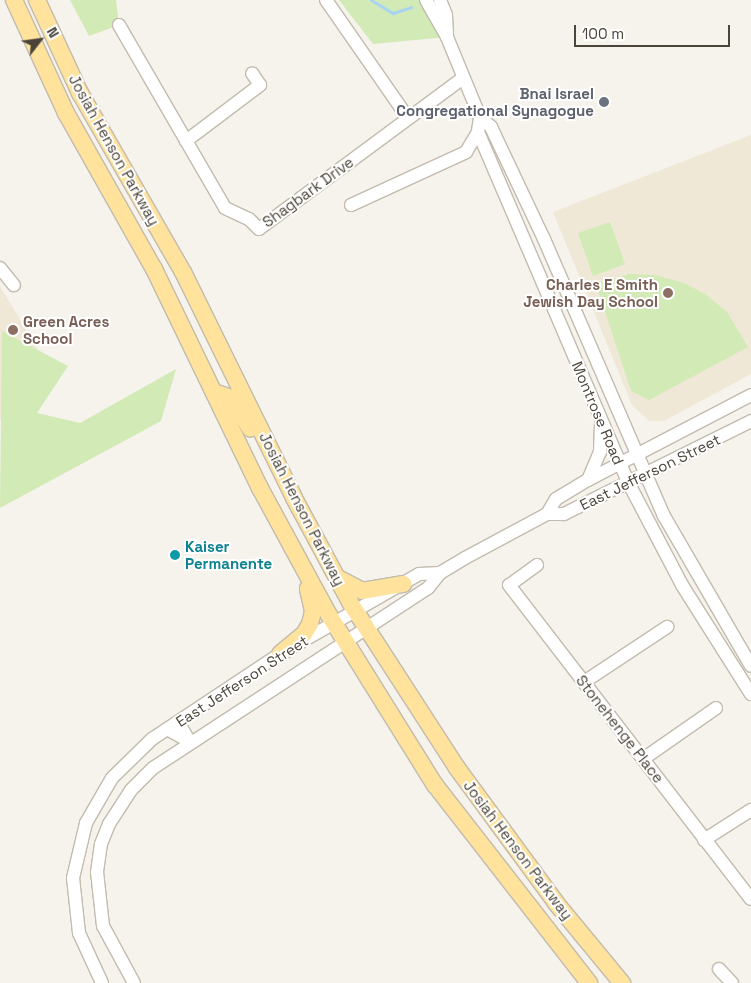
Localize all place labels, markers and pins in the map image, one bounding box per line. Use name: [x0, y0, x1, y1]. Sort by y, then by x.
place label: Bnai Israel Congregational Synagogue: [396, 84, 594, 119]
marker: Bnai Israel Congregational Synagogue: [598, 96, 610, 108]
place label: Charles E Smith Jewish Day School: [523, 275, 658, 310]
marker: Charles E Smith Jewish Day School: [662, 287, 674, 299]
place label: Green Acres School: [23, 312, 109, 347]
marker: Green Acres School: [7, 324, 19, 336]
place label: Kaiser Permanente: [185, 537, 272, 572]
marker: Kaiser Permanente: [169, 549, 181, 561]

